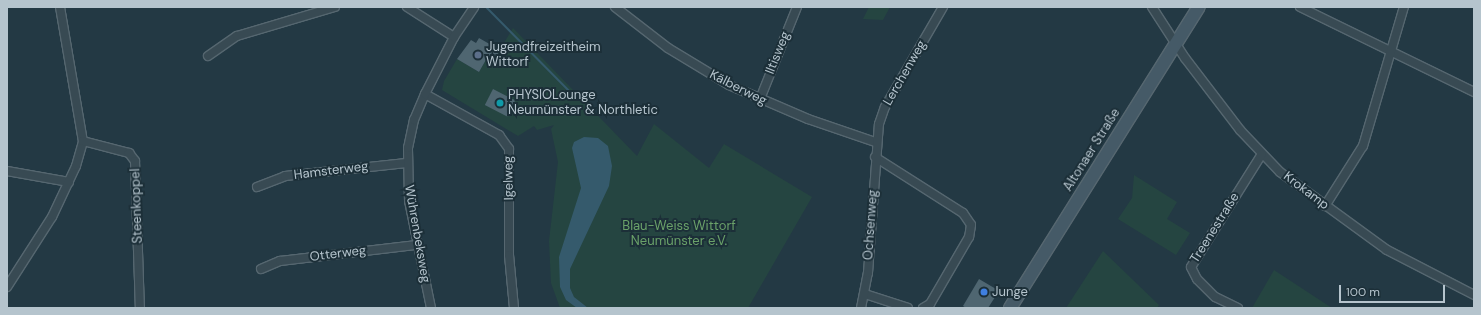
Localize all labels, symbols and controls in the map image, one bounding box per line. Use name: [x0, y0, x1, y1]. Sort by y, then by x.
street label: Iltisweg: [762, 29, 794, 77]
street label: Lerchenweg: [880, 38, 930, 108]
place label: Jugendfreizeitheim Wittorf: [486, 40, 601, 71]
marker: Jugendfreizeitheim Wittorf: [473, 50, 483, 60]
street label: Kälberweg: [707, 67, 769, 109]
place label: PHYSIOLounge Neumünster & Northletic: [508, 88, 658, 119]
marker: PHYSIOLounge Neumünster & Northletic: [495, 98, 505, 108]
street label: Altonaer Straße: [1060, 106, 1124, 194]
street label: Igelweg: [501, 156, 517, 200]
street label: Hamsterweg: [293, 159, 369, 183]
street label: Steenkoppel: [128, 168, 146, 244]
street label: Krokamp: [1280, 169, 1332, 213]
street label: Wührenbeksweg: [401, 184, 433, 284]
street label: Ochsenweg: [861, 189, 881, 261]
street label: Treenestraße: [1187, 190, 1243, 266]
park label: Blau-Weiss Wittorf Neumünster e.V.: [622, 219, 736, 250]
street label: Otterweg: [309, 243, 367, 265]
scale bar: [1341, 277, 1447, 303]
place label: Junge: [992, 284, 1028, 300]
text: 100 m: [1346, 284, 1380, 300]
marker: Junge: [979, 287, 989, 297]

